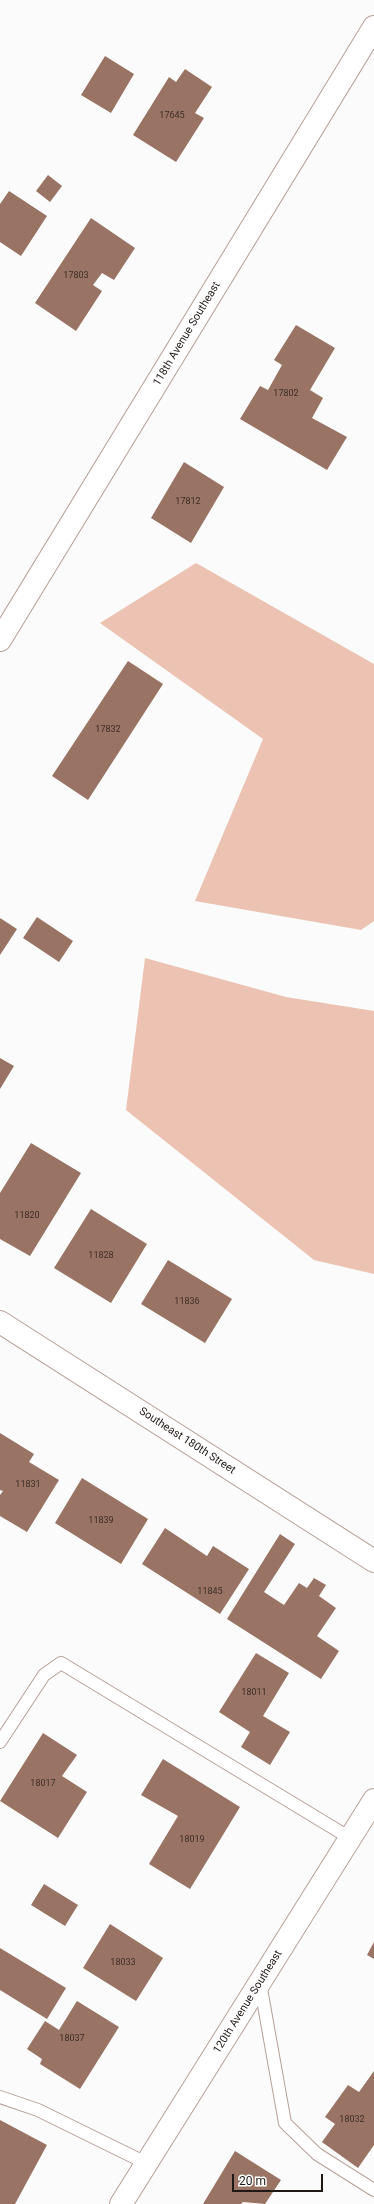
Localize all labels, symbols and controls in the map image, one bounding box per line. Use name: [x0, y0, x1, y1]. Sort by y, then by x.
house number: 17645: [159, 111, 185, 121]
house number: 17803: [63, 271, 89, 281]
street label: 118th Avenue Southeast: [151, 279, 223, 389]
house number: 17802: [273, 389, 299, 399]
house number: 17812: [175, 497, 201, 507]
house number: 17832: [95, 725, 121, 735]
house number: 11820: [14, 1211, 40, 1221]
house number: 11828: [88, 1251, 114, 1261]
house number: 11836: [174, 1297, 200, 1307]
street label: Southeast 180th Street: [136, 1405, 238, 1477]
house number: 11831: [15, 1480, 41, 1490]
house number: 11839: [88, 1516, 114, 1526]
house number: 11845: [197, 1587, 223, 1597]
house number: 18011: [241, 1688, 267, 1698]
house number: 18017: [30, 1779, 56, 1789]
house number: 18019: [179, 1835, 205, 1845]
street label: 120th Avenue Southeast: [211, 1948, 285, 2056]
house number: 18033: [110, 1958, 136, 1968]
house number: 18037: [59, 2034, 85, 2044]
house number: 18032: [339, 2115, 365, 2125]
scale bar: [234, 2166, 325, 2192]
text: 20 m: [239, 2174, 266, 2188]

